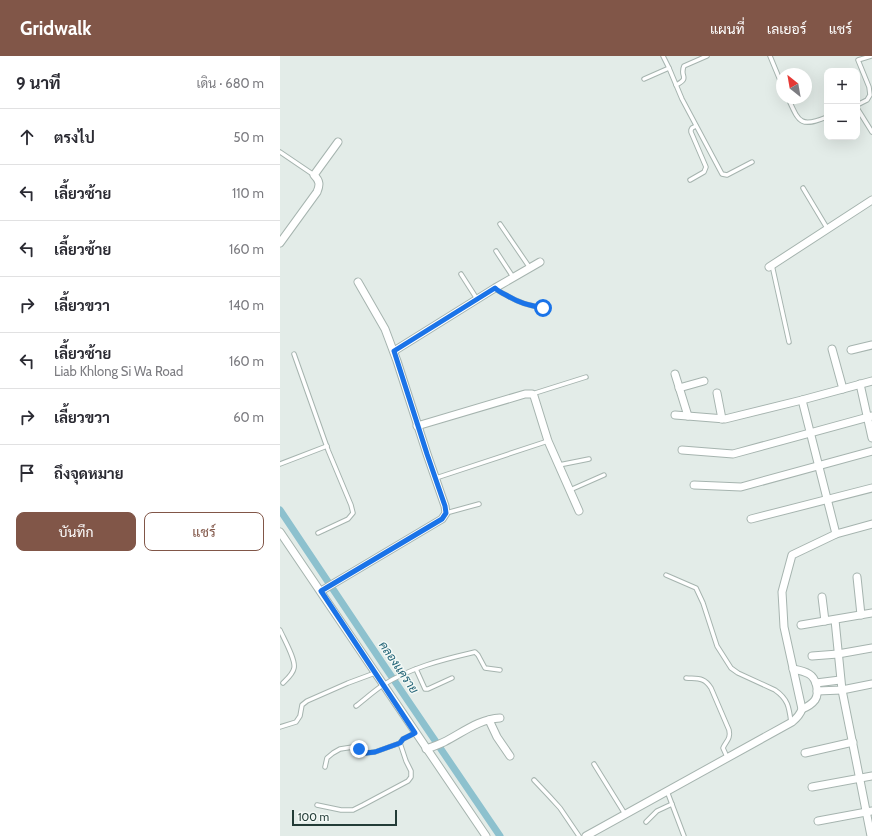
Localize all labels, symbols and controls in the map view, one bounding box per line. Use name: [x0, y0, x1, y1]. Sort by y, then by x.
text: Gridwalk: [20, 17, 92, 40]
text: แผนที่: [710, 20, 745, 38]
text: เลเยอร์: [767, 20, 807, 38]
text: แชร์: [829, 20, 852, 38]
north arrow: [776, 68, 812, 104]
map controls: [824, 68, 860, 140]
button: +: [824, 68, 860, 104]
text: 9 นาที: [16, 73, 61, 93]
text: เดิน · 680 m: [196, 75, 264, 91]
button: −: [824, 104, 860, 140]
icon: ahead: [16, 126, 38, 148]
text: ตรงไป: [54, 129, 95, 147]
text: 50 m: [234, 129, 264, 145]
icon: left: [16, 182, 38, 204]
text: เลี้ยวซ้าย: [54, 185, 111, 203]
text: 110 m: [232, 185, 264, 201]
icon: left: [16, 238, 38, 260]
text: เลี้ยวซ้าย: [54, 241, 111, 259]
text: 160 m: [229, 241, 264, 257]
icon: right: [16, 294, 38, 316]
text: เลี้ยวขวา: [54, 297, 110, 315]
text: 140 m: [229, 297, 264, 313]
route start: [534, 299, 552, 317]
text: เลี้ยวซ้าย: [54, 345, 111, 363]
icon: left: [16, 350, 38, 372]
text: 160 m: [229, 353, 264, 369]
text: Liab Khlong Si Wa Road: [54, 363, 183, 379]
icon: right: [16, 406, 38, 428]
text: เลี้ยวขวา: [54, 409, 110, 427]
text: 60 m: [233, 409, 264, 425]
icon: arrive: [16, 462, 38, 484]
text: ถึงจุดหมาย: [54, 465, 124, 483]
button: บันทึก: [16, 512, 136, 551]
button: แชร์: [144, 512, 264, 551]
water label: คลองเเคราย: [376, 638, 422, 696]
route end: [350, 740, 368, 758]
scale bar: [292, 808, 397, 827]
text: 100 m: [298, 810, 329, 824]

